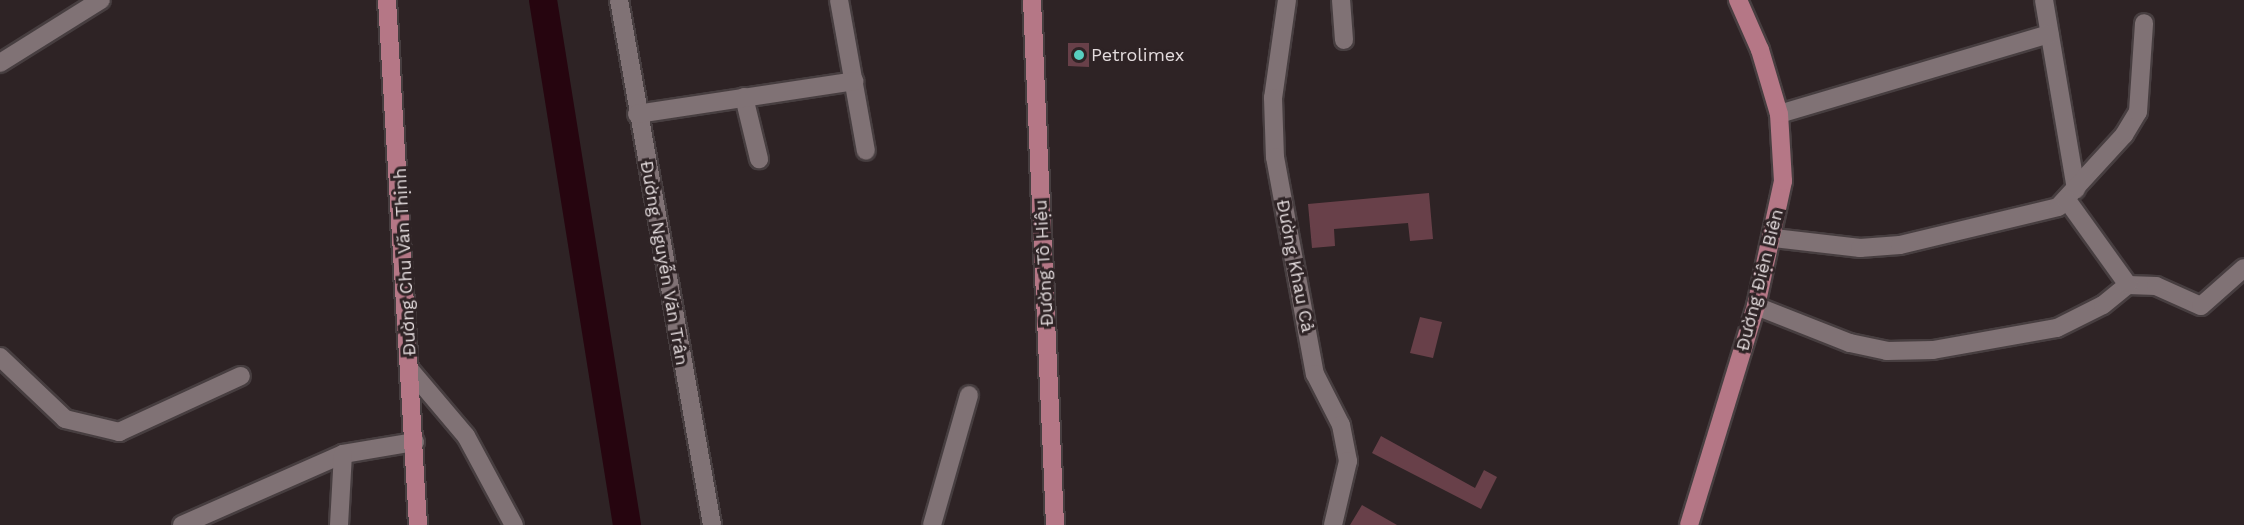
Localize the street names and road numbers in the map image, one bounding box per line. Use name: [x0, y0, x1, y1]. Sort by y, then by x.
street label: Đường Nguyễn Văn Trân: [635, 158, 693, 368]
street label: Đường Chu Văn Thịnh: [389, 167, 421, 357]
street label: Đường Khau Cả: [1272, 198, 1318, 334]
street label: Đường Tô Hiệu: [1030, 199, 1058, 327]
street label: Đường Điện Biên: [1732, 207, 1788, 353]

